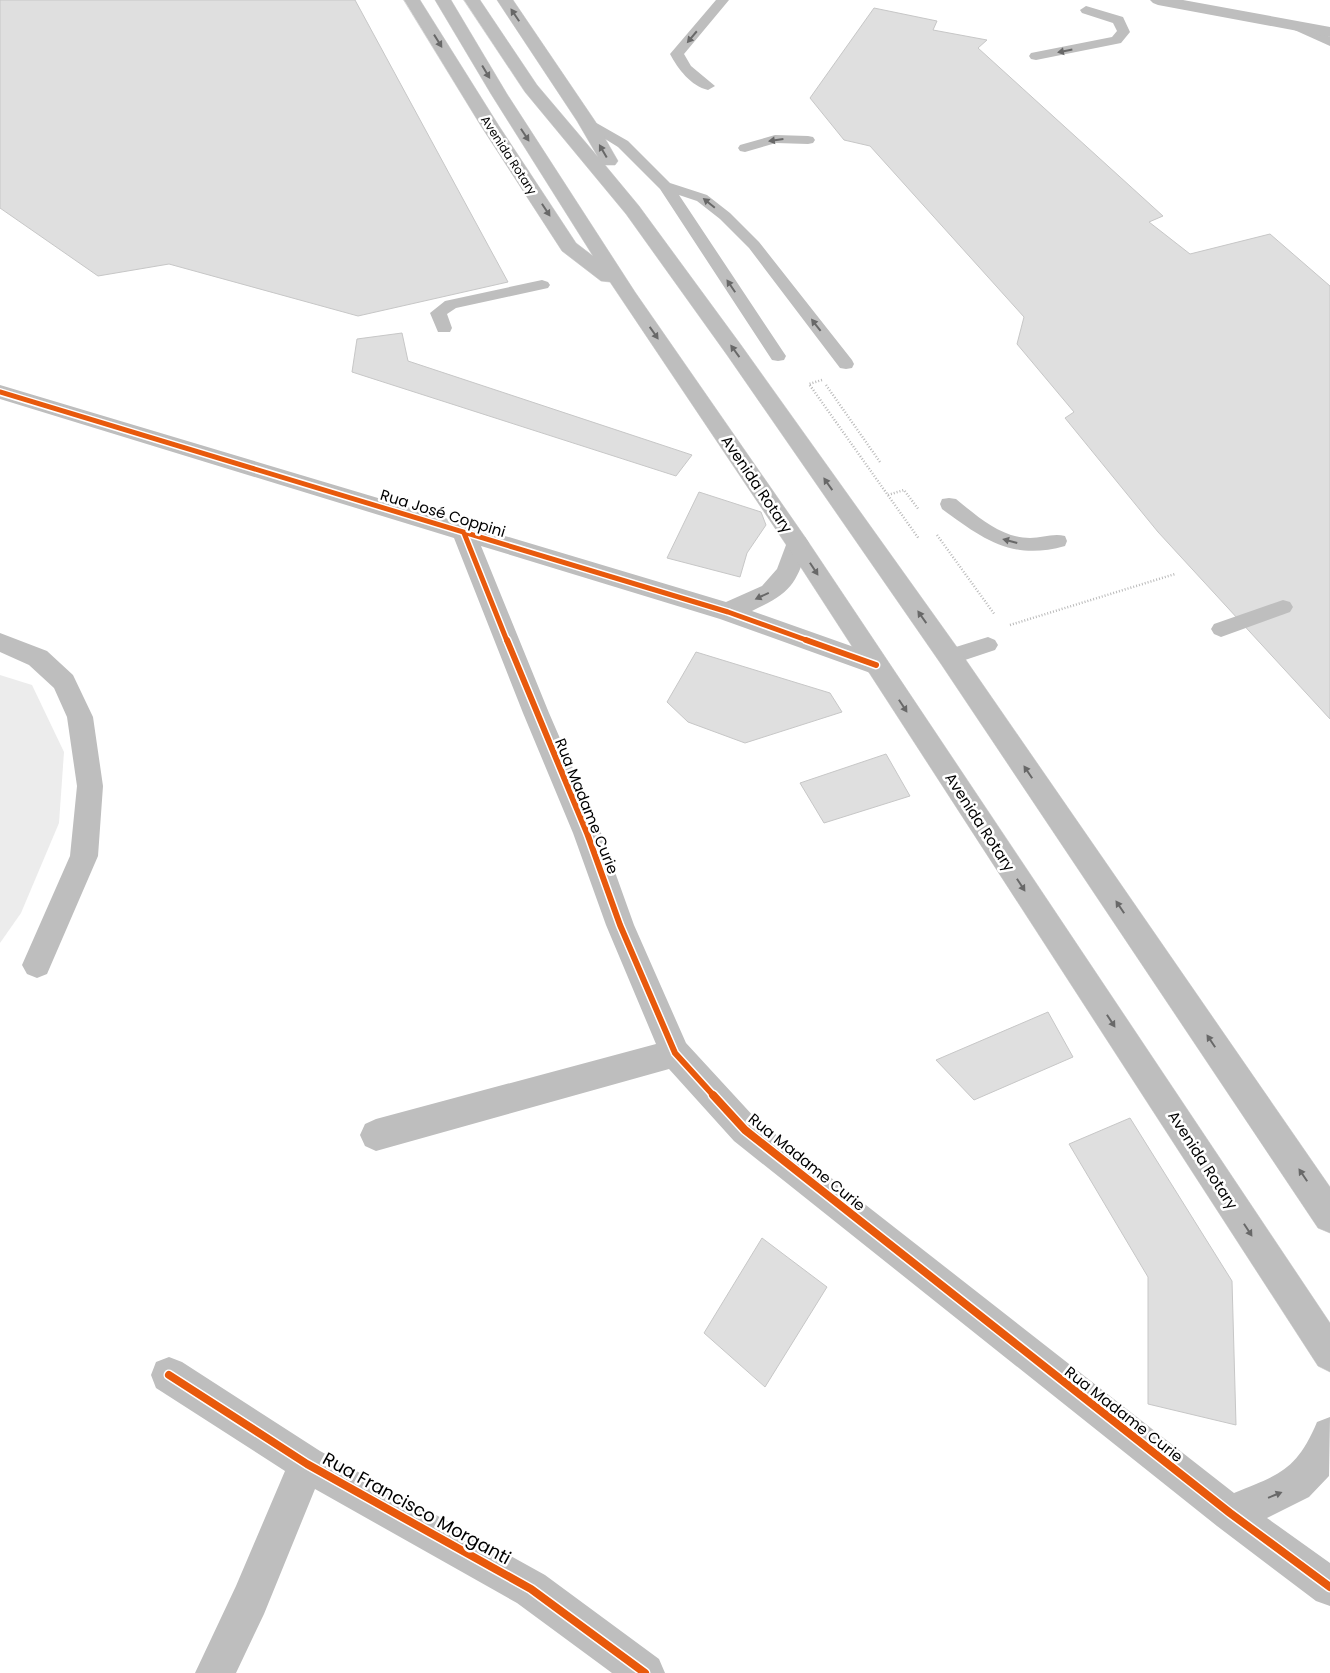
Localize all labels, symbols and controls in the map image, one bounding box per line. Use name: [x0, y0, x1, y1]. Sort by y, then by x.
one-way arrow: [510, 8, 519, 21]
one-way arrow: [686, 30, 697, 43]
one-way arrow: [433, 35, 443, 48]
one-way arrow: [1056, 47, 1072, 55]
one-way arrow: [481, 65, 490, 78]
street label: Avenida Rotary: [477, 112, 541, 198]
one-way arrow: [520, 128, 530, 142]
one-way arrow: [767, 136, 783, 144]
one-way arrow: [599, 143, 607, 158]
one-way arrow: [703, 198, 716, 209]
one-way arrow: [541, 204, 550, 217]
one-way arrow: [726, 279, 736, 293]
one-way arrow: [811, 319, 822, 332]
one-way arrow: [649, 326, 659, 340]
one-way arrow: [729, 345, 740, 358]
street label: Avenida Rotary: [716, 431, 798, 537]
one-way arrow: [823, 477, 833, 491]
street label: Rua José Coppini: [378, 484, 508, 542]
one-way arrow: [1002, 537, 1018, 545]
one-way arrow: [809, 562, 818, 575]
one-way arrow: [755, 592, 769, 600]
one-way arrow: [917, 610, 927, 624]
one-way arrow: [898, 699, 908, 712]
street label: Rua Madame Curie: [550, 735, 624, 877]
one-way arrow: [1023, 766, 1033, 779]
street label: Avenida Rotary: [940, 769, 1020, 876]
one-way arrow: [1016, 878, 1026, 892]
one-way arrow: [1115, 900, 1125, 913]
one-way arrow: [1106, 1014, 1115, 1028]
one-way arrow: [1206, 1034, 1216, 1048]
street label: Avenida Rotary: [1163, 1107, 1243, 1214]
street label: Rua Madame Curie: [744, 1108, 870, 1216]
one-way arrow: [1298, 1169, 1307, 1182]
one-way arrow: [1243, 1223, 1253, 1236]
street label: Rua Madame Curie: [1061, 1361, 1187, 1467]
street label: Rua Francisco Morganti: [318, 1446, 516, 1570]
one-way arrow: [1268, 1490, 1282, 1498]

